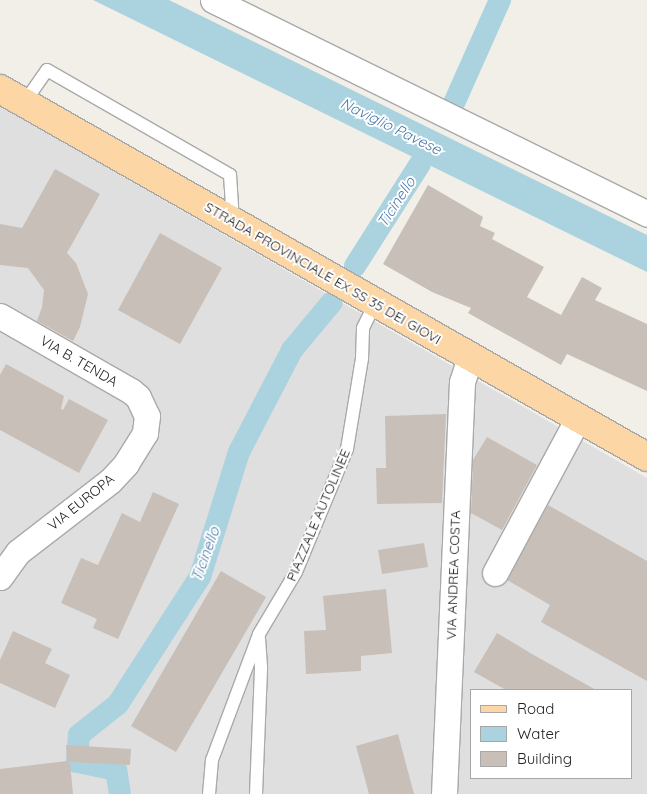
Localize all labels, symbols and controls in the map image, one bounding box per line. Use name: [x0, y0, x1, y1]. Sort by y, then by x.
water label: Naviglio Pavese: [338, 94, 444, 158]
water label: Ticinello: [373, 174, 419, 230]
street label: STRADA PROVINCIALE EX SS 35 DEI GIOVI: [202, 198, 444, 348]
street label: VIA B. TENDA: [37, 332, 121, 390]
street label: PIAZZALE AUTOLINEE: [283, 446, 353, 584]
street label: VIA EUROPA: [44, 470, 118, 534]
street label: VIA ANDREA COSTA: [442, 510, 464, 640]
water label: Ticinello: [187, 525, 223, 583]
legend: [470, 689, 632, 779]
text: Road: [517, 699, 554, 718]
text: Water: [517, 724, 560, 743]
text: Building: [517, 749, 572, 768]

